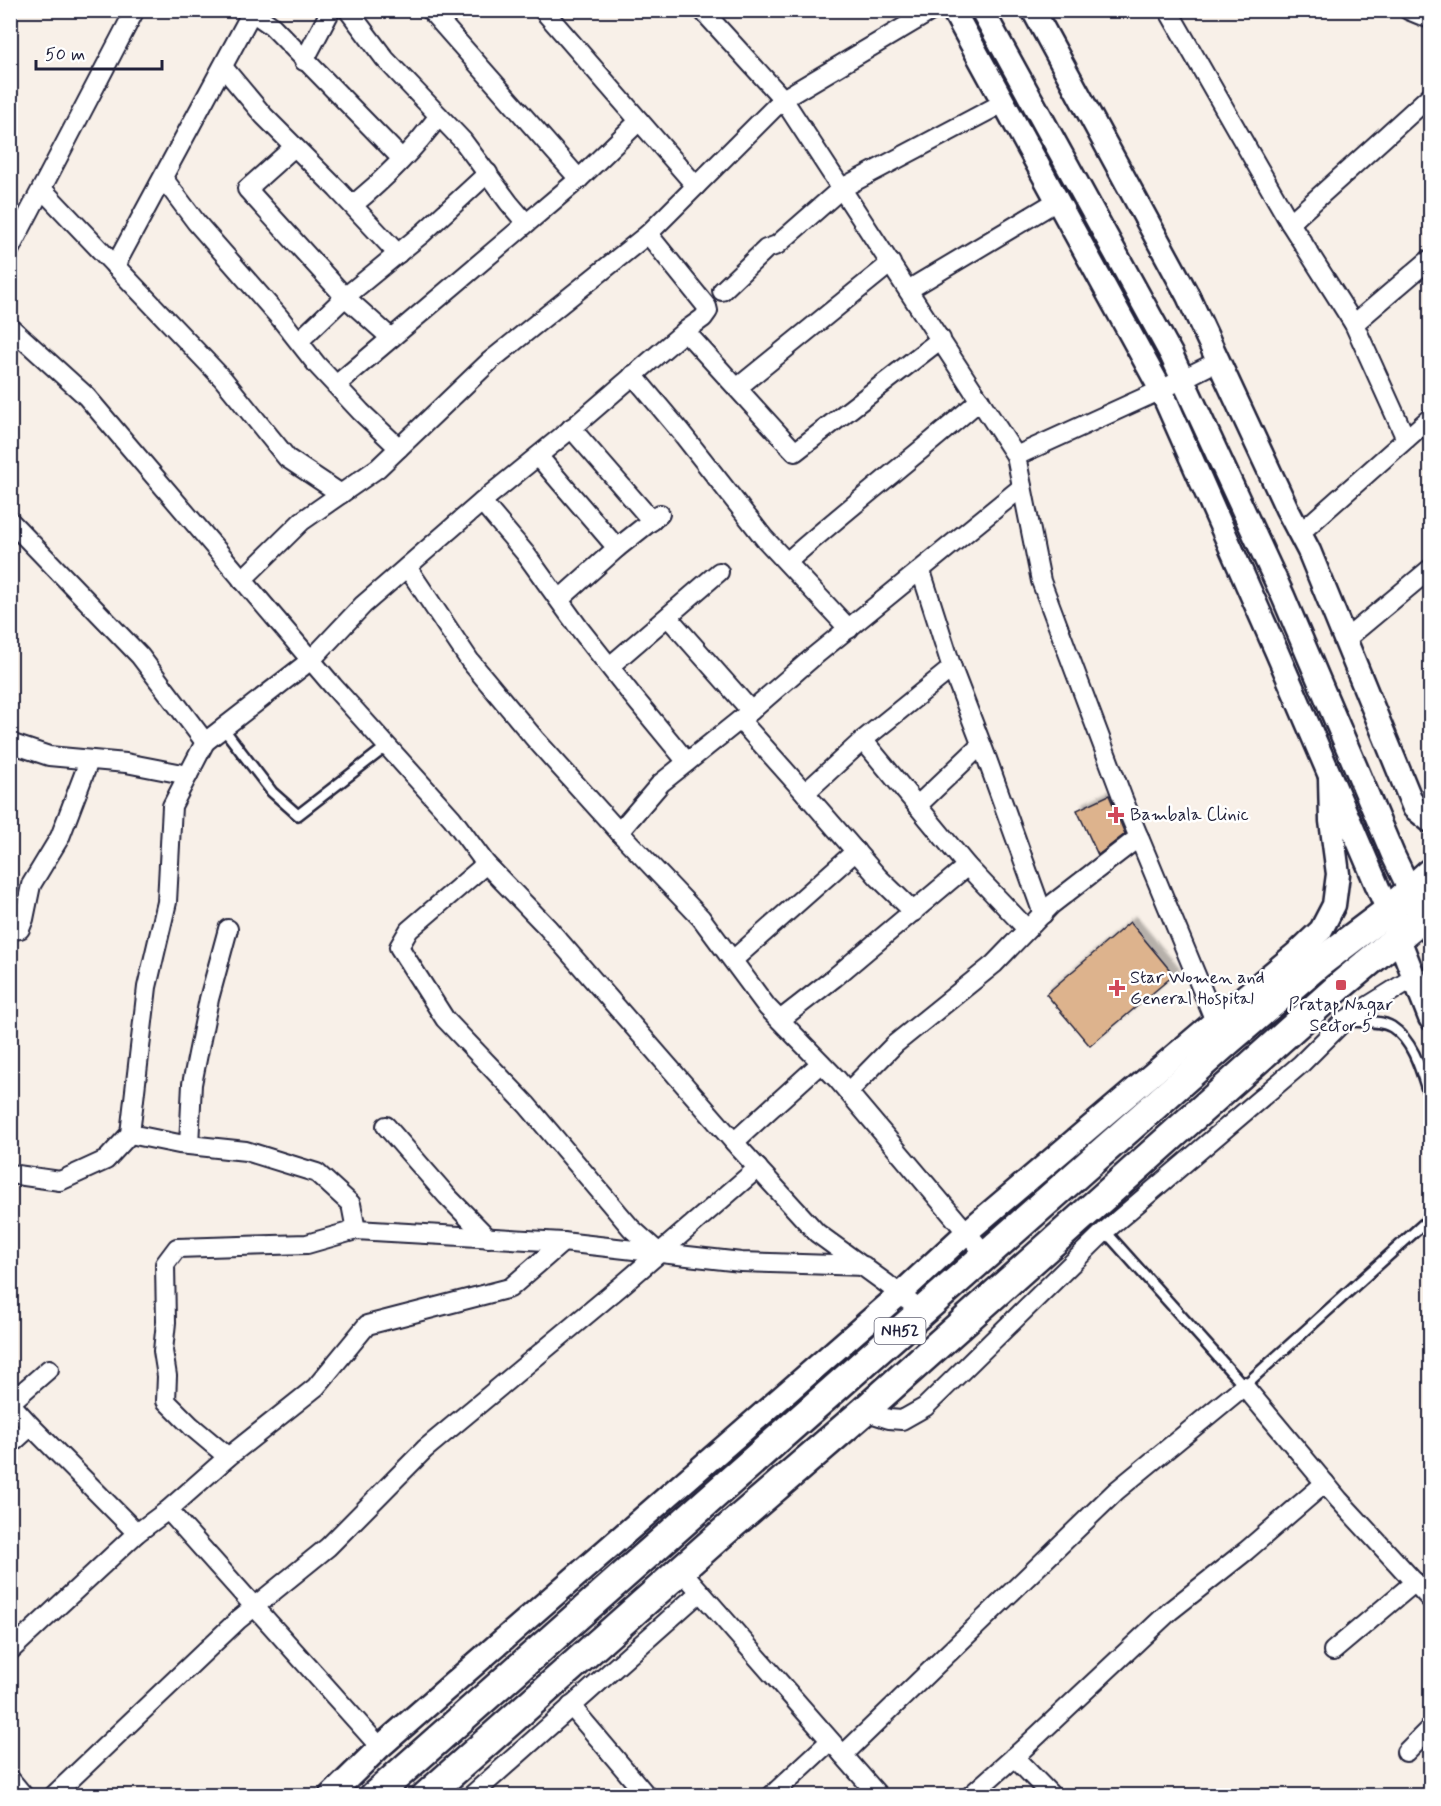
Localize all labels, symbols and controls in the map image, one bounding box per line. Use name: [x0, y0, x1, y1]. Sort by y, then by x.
scale bar: [36, 33, 162, 71]
text: 50 m: [45, 43, 85, 67]
place label: Bambala Clinic: [1130, 803, 1249, 827]
marker: Bambala Clinic: [1107, 806, 1125, 824]
place label: Star Women and General Hospital: [1130, 966, 1265, 1011]
marker: Pratap Nagar Sector 5: [1334, 978, 1348, 992]
marker: Star Women and General Hospital: [1108, 979, 1126, 997]
place label: Pratap Nagar Sector 5: [1289, 993, 1394, 1038]
road number: NH52: [874, 1318, 926, 1344]

